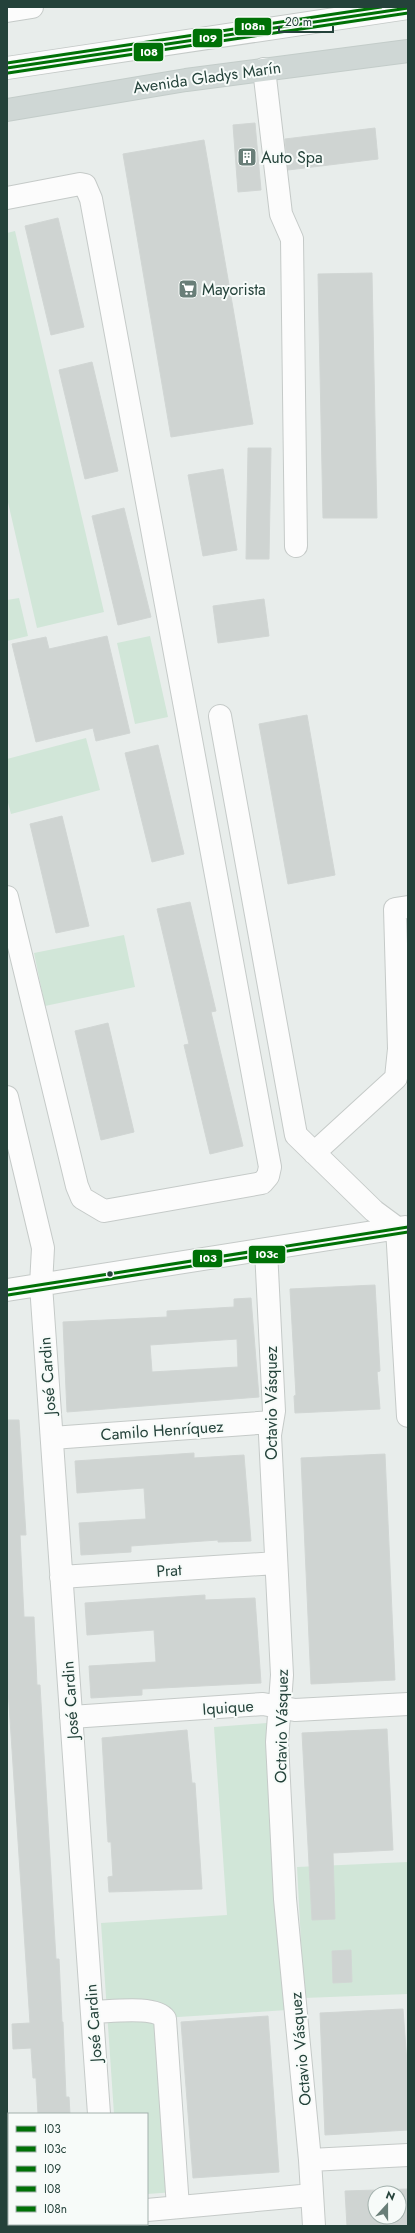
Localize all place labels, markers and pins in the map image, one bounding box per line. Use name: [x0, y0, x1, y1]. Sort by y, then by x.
building icon: Auto Spa: [236, 146, 258, 168]
place label: Auto Spa: [261, 146, 323, 169]
supermarket icon: Mayorista: [177, 278, 199, 300]
place label: Mayorista: [202, 278, 266, 301]
unlabelled marker: [105, 1269, 115, 1279]

